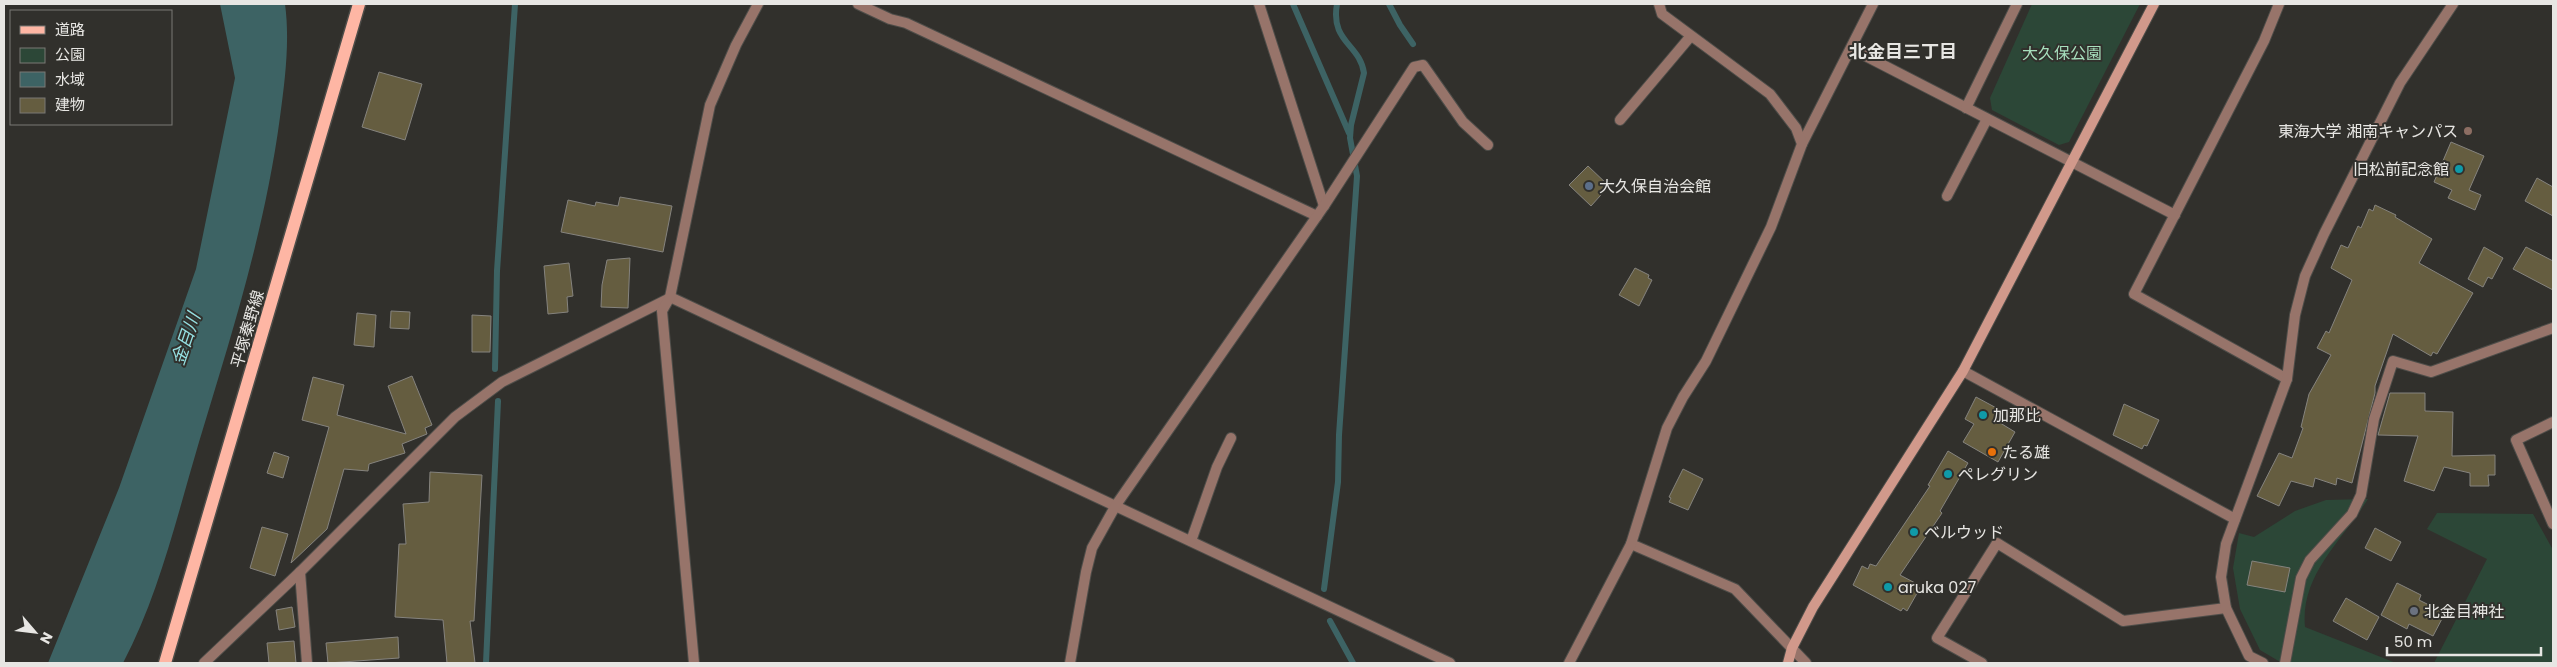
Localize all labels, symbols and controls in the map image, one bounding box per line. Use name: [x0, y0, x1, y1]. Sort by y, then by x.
legend: [10, 10, 172, 125]
text: 道路: [55, 19, 85, 40]
district label: 北金目三丁目: [1849, 39, 1957, 64]
park label: 大久保公園: [2022, 42, 2102, 65]
text: 公園: [55, 44, 85, 65]
text: 水域: [55, 69, 85, 90]
text: 建物: [55, 94, 85, 115]
place label: 東海大学 湘南キャンパス: [2278, 120, 2458, 143]
marker: 東海大学 湘南キャンパス: [2462, 125, 2474, 137]
place label: 旧松前記念館: [2353, 158, 2449, 181]
marker: 旧松前記念館: [2453, 163, 2465, 175]
place label: 大久保自治会館: [1599, 175, 1711, 198]
marker: 大久保自治会館: [1583, 180, 1595, 192]
street label: 平塚秦野線: [225, 288, 270, 371]
water label: 金目川: [165, 307, 207, 368]
place label: 加那比: [1993, 404, 2041, 427]
marker: 加那比: [1977, 409, 1989, 421]
place label: たる雄: [2002, 441, 2050, 464]
marker: たる雄: [1986, 446, 1998, 458]
place label: ペレグリン: [1958, 463, 2038, 486]
marker: ペレグリン: [1942, 468, 1954, 480]
place label: ベルウッド: [1924, 521, 2004, 544]
marker: ベルウッド: [1908, 526, 1920, 538]
place label: aruka 027: [1898, 576, 1977, 599]
marker: aruka 027: [1882, 581, 1894, 593]
place label: 北金目神社: [2424, 600, 2504, 623]
marker: 北金目神社: [2408, 605, 2420, 617]
north arrow: [10, 607, 60, 657]
scale bar: [2387, 624, 2541, 656]
text: N: [35, 629, 58, 647]
text: 50 m: [2394, 631, 2432, 652]

